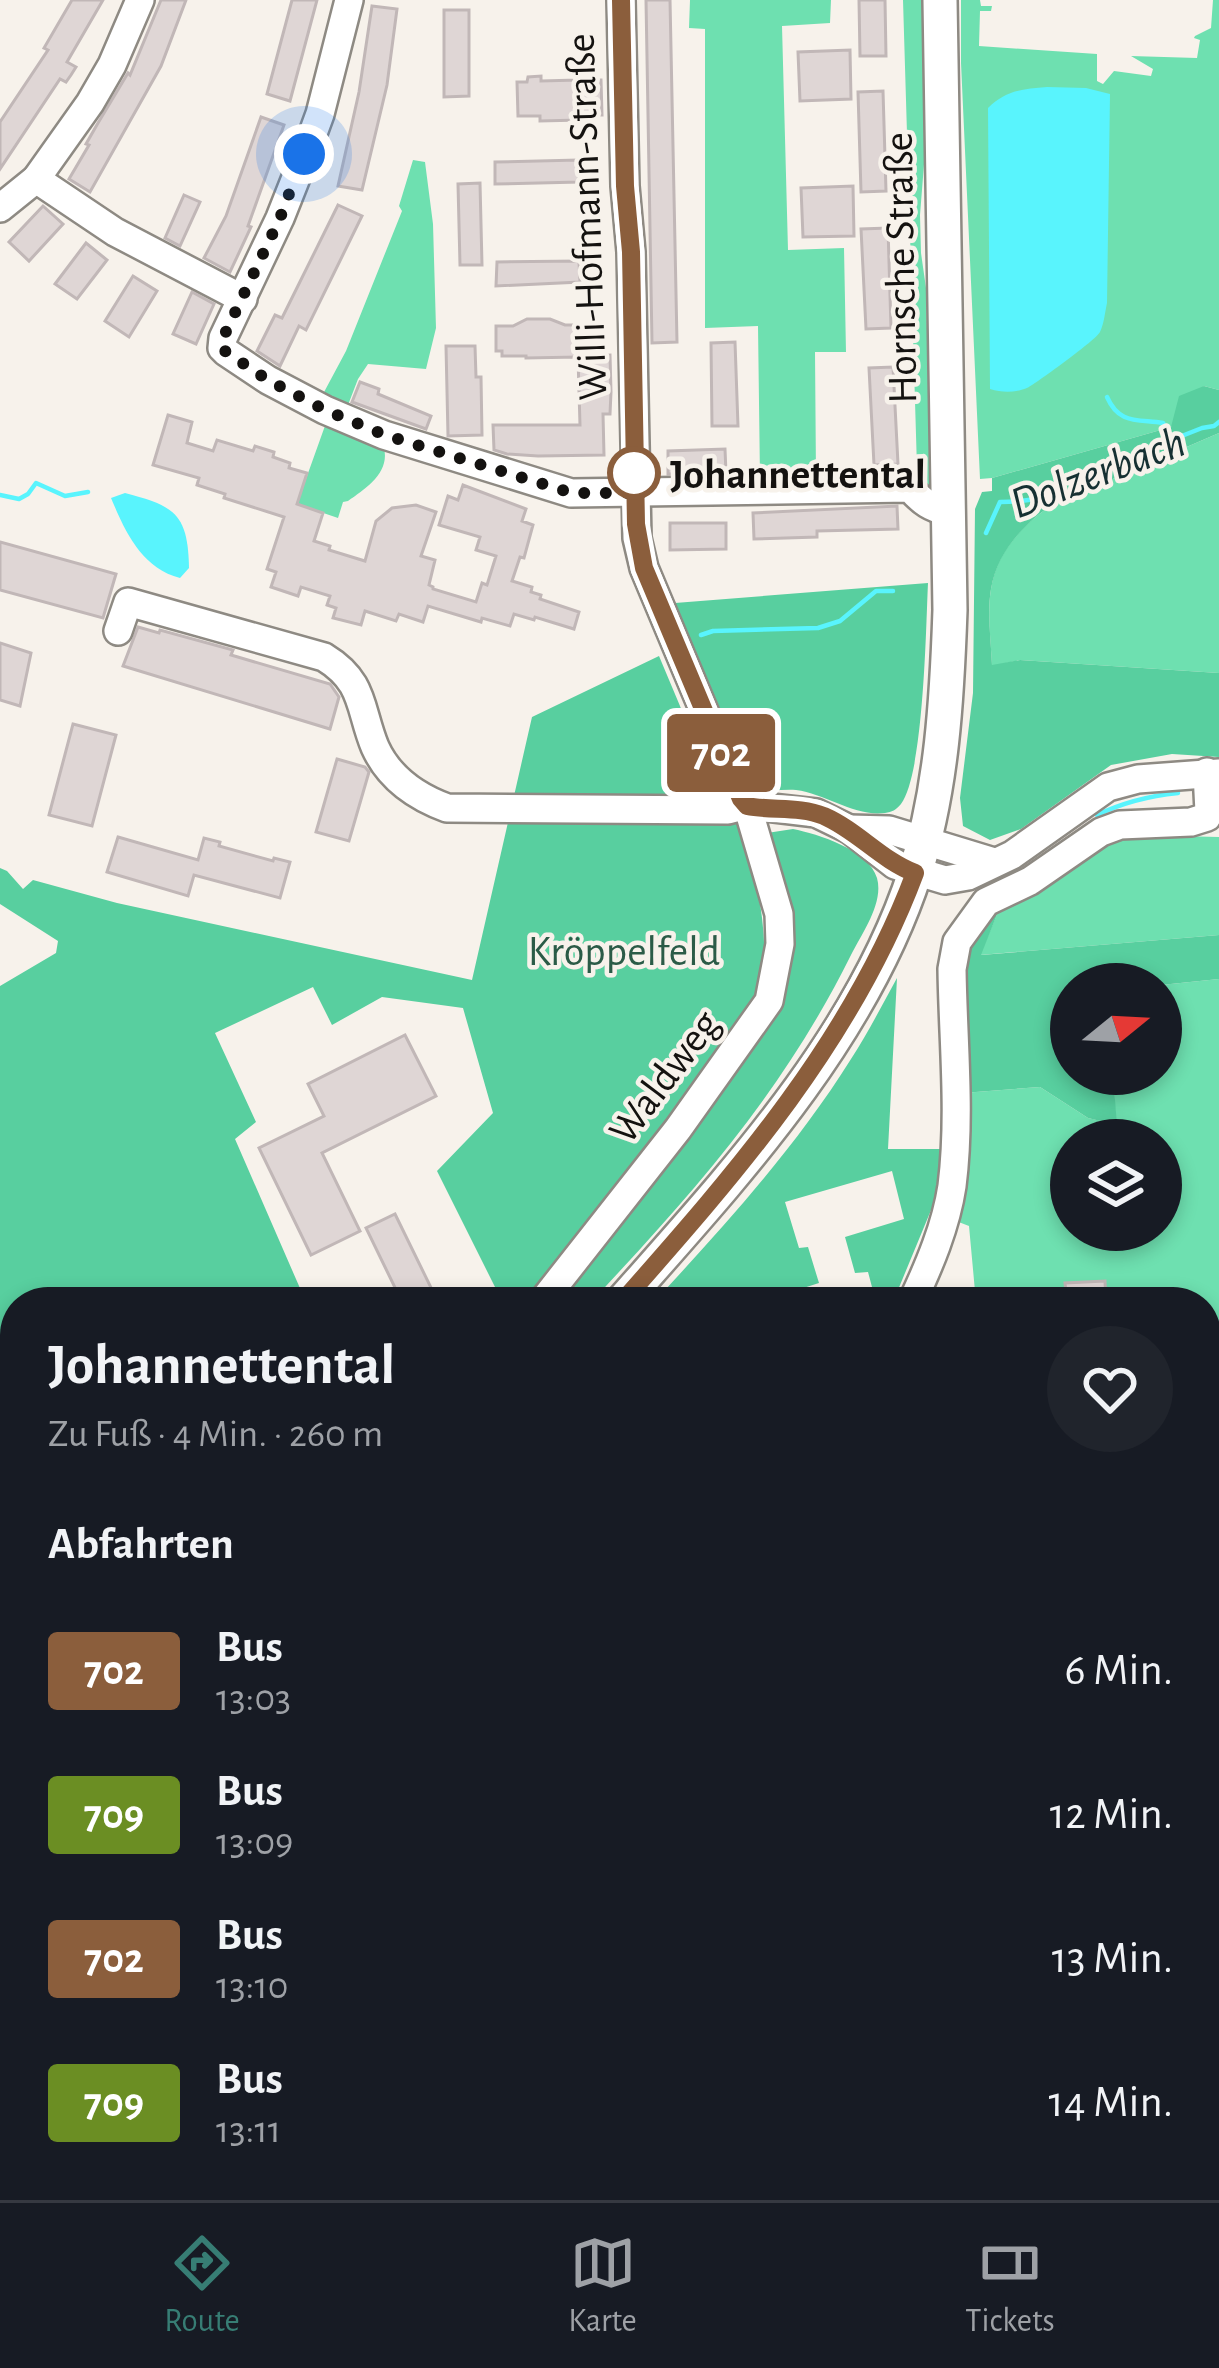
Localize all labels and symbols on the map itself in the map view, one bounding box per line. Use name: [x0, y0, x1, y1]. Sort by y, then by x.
street label: Willi-Hofmann-Straße: [560, 33, 614, 401]
your location: [274, 124, 334, 184]
street label: Hornsche Straße: [878, 132, 924, 404]
water label: Dolzerbach: [1004, 419, 1192, 527]
marker: Johannettental: [609, 448, 659, 498]
place label: Johannettental: [670, 454, 926, 496]
line badge: 702: [652, 714, 790, 792]
park label: Kröppelfeld: [528, 931, 720, 973]
north arrow: [1050, 963, 1182, 1095]
street label: Waldweg: [602, 1003, 728, 1151]

